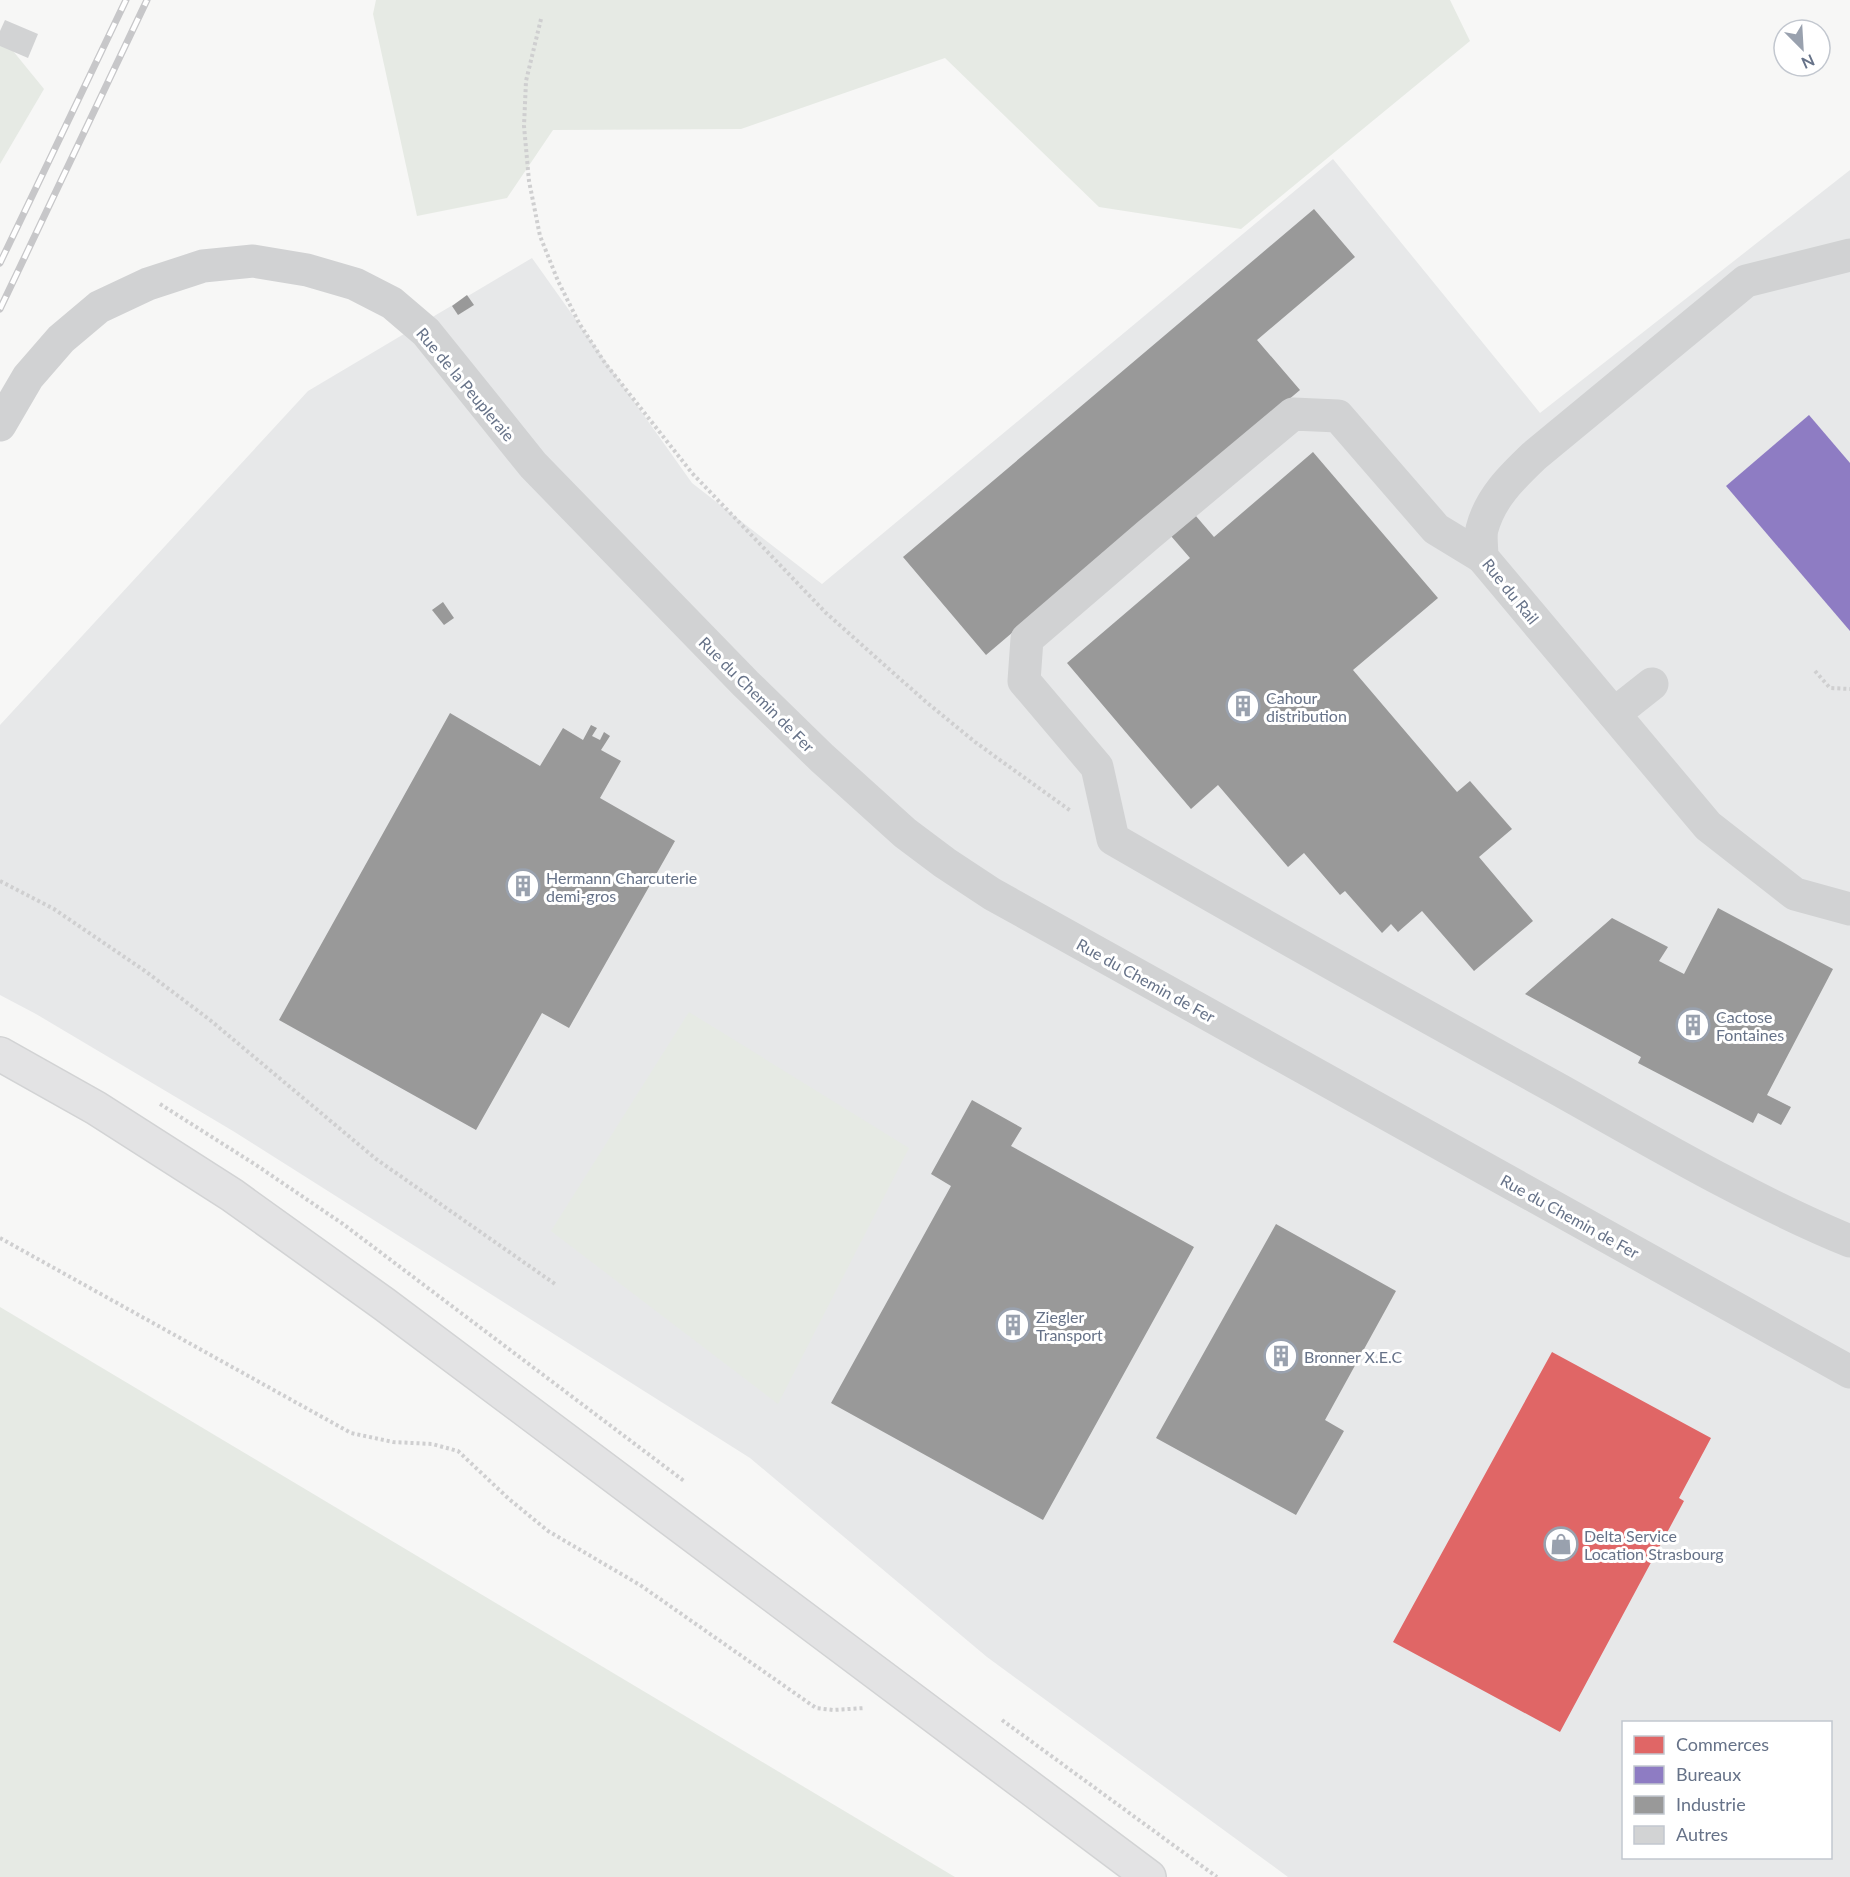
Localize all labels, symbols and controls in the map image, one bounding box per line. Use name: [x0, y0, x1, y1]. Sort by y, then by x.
north arrow: [1772, 18, 1832, 78]
text: N: [1799, 51, 1818, 73]
street label: Rue de la Peupleraie: [413, 323, 519, 445]
street label: Rue du Rail: [1479, 554, 1543, 628]
street label: Rue du Chemin de Fer: [695, 632, 819, 756]
building icon: Cahour distribution: [1225, 688, 1261, 724]
place label: Cahour distribution: [1266, 688, 1347, 725]
building icon: Hermann Charcuterie demi-gros: [505, 868, 541, 904]
place label: Hermann Charcuterie demi-gros: [546, 868, 697, 905]
street label: Rue du Chemin de Fer: [1073, 934, 1219, 1026]
building icon: Cactose Fontaines: [1675, 1007, 1711, 1043]
place label: Cactose Fontaines: [1716, 1007, 1784, 1044]
street label: Rue du Chemin de Fer: [1497, 1170, 1643, 1262]
building icon: Ziegler Transport: [995, 1307, 1031, 1343]
place label: Ziegler Transport: [1036, 1307, 1103, 1344]
building icon: Bronner X.E.C: [1263, 1338, 1299, 1374]
place label: Bronner X.E.C: [1304, 1347, 1402, 1366]
shop icon: Delta Service Location Strasbourg: [1543, 1526, 1579, 1562]
place label: Delta Service Location Strasbourg: [1584, 1526, 1724, 1563]
legend: [1622, 1721, 1832, 1859]
text: Commerces: [1676, 1733, 1769, 1755]
text: Bureaux: [1676, 1763, 1741, 1785]
text: Industrie: [1676, 1793, 1746, 1815]
text: Autres: [1676, 1823, 1728, 1845]

